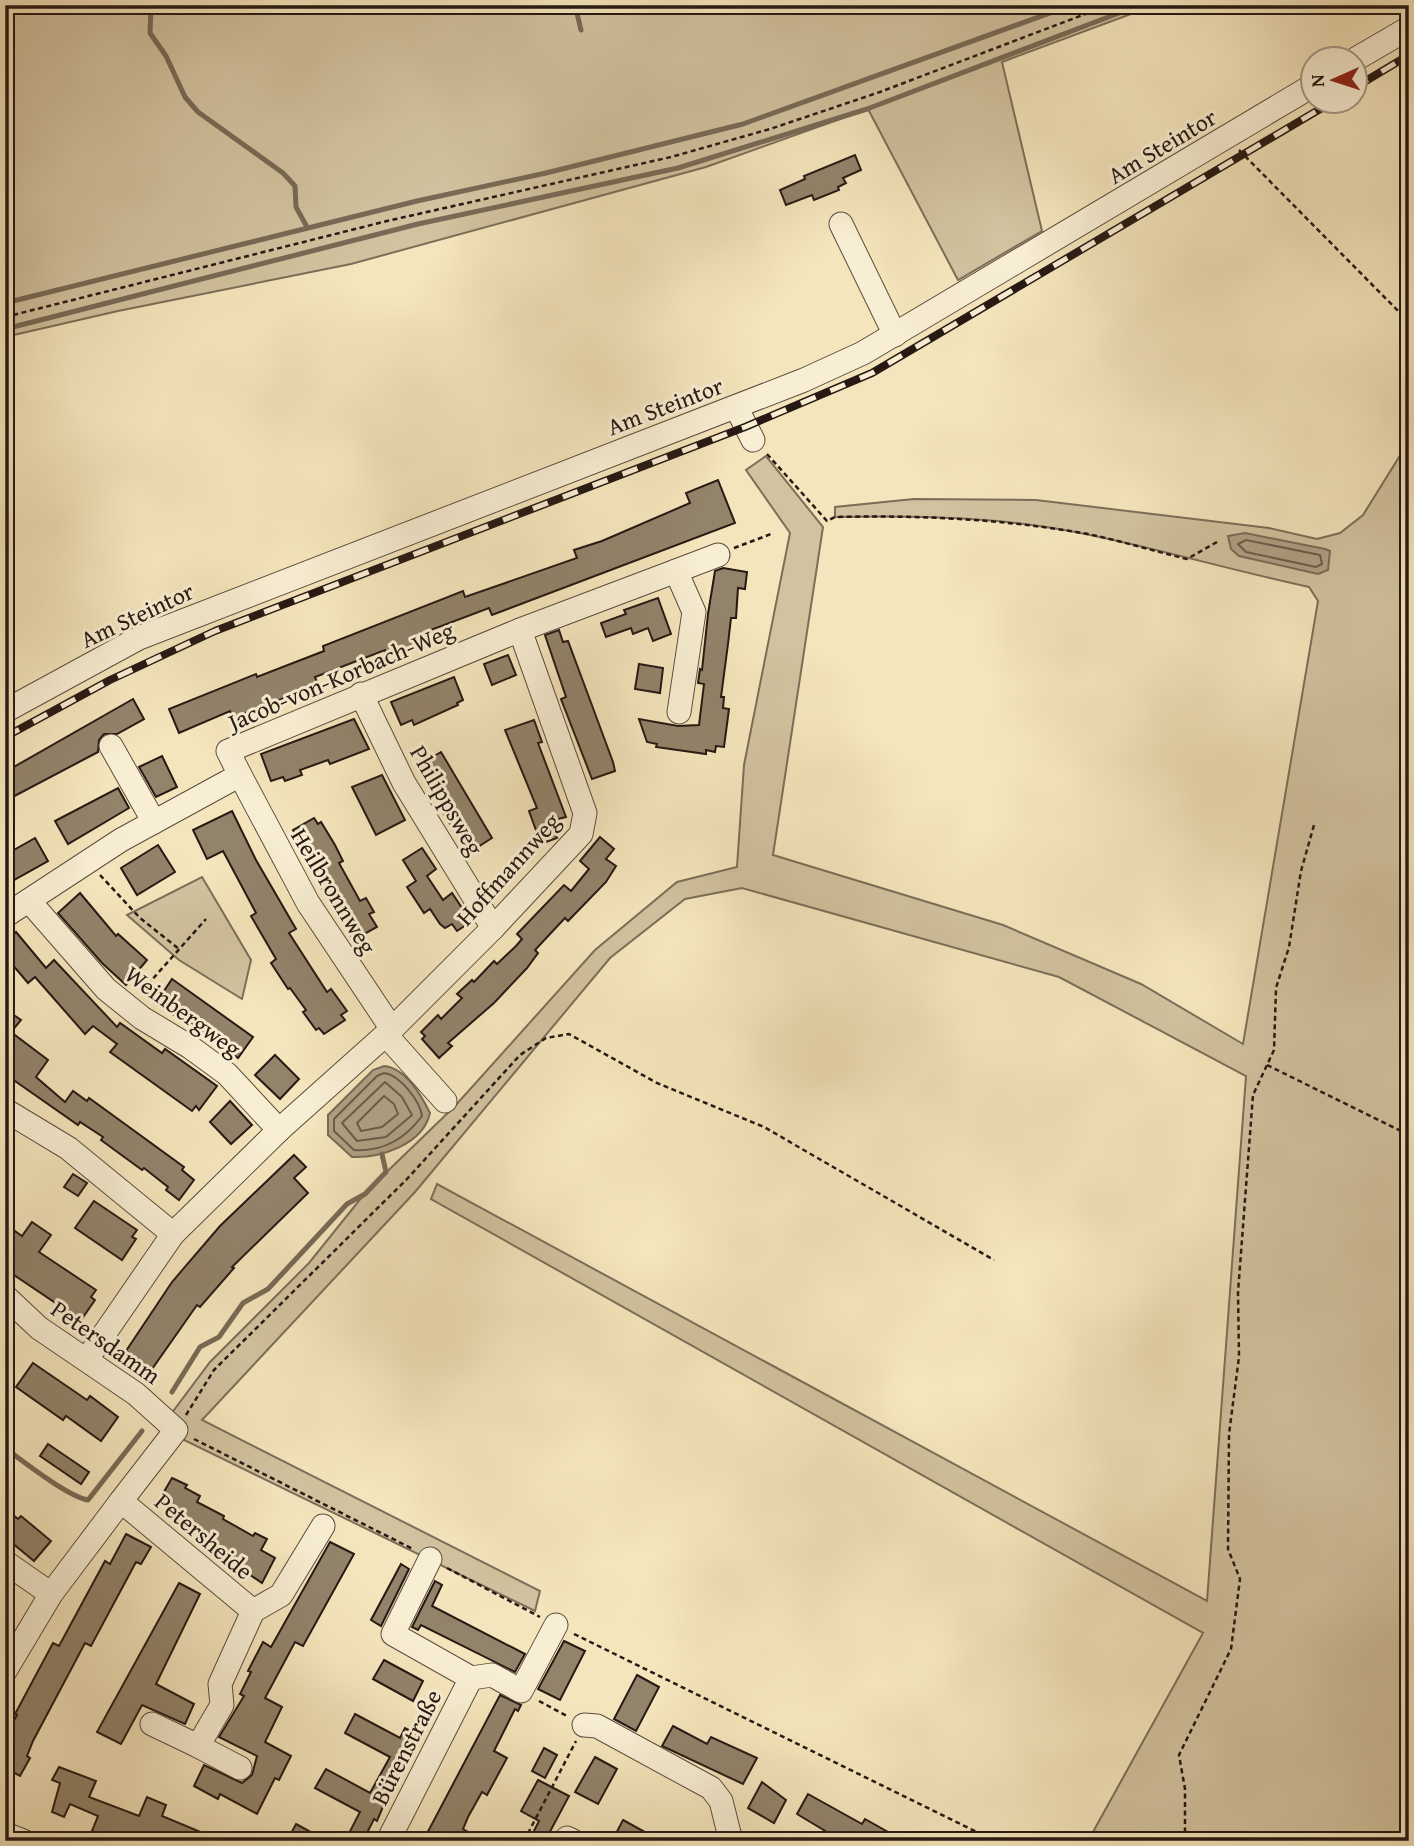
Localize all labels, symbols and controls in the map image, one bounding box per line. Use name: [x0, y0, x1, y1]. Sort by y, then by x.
north arrow: [1298, 46, 1368, 116]
text: N: [1303, 74, 1331, 88]
street label: Am Steintor: [1101, 100, 1223, 192]
street label: Am Steintor: [602, 368, 728, 444]
street label: Am Steintor: [74, 573, 200, 657]
street label: Jacob-von-Korbach-Weg: [220, 612, 460, 741]
street label: Philippsweg: [401, 739, 493, 862]
street label: Hoffmannweg: [448, 805, 568, 933]
street label: Heilbronnweg: [283, 821, 385, 961]
street label: Weinbergweg: [118, 957, 248, 1065]
street label: Petersdamm: [44, 1291, 168, 1393]
street label: Petersheide: [147, 1484, 261, 1588]
street label: Bürenstraße: [362, 1683, 450, 1811]

